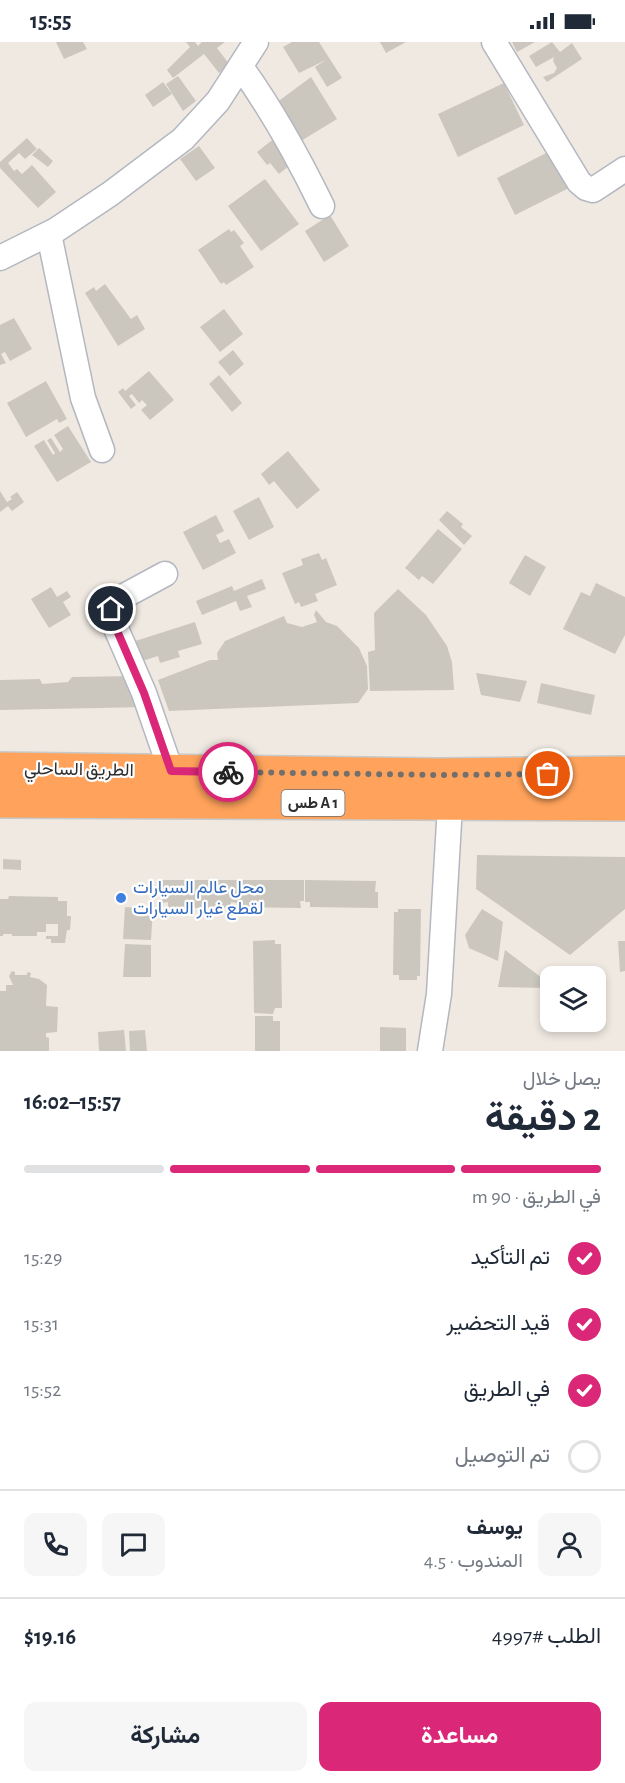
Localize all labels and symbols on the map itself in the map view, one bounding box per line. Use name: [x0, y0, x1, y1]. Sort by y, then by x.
pin: [85, 583, 136, 634]
courier: [198, 742, 258, 802]
pin: [522, 748, 573, 799]
street label: الطريق الساحلي: [24, 760, 134, 785]
road number: طس A 1: [282, 790, 344, 816]
place label: محل عالم السيارات لقطع غيار السيارات: [133, 879, 264, 920]
marker: محل عالم السيارات لقطع غيار السيارات: [114, 891, 128, 905]

